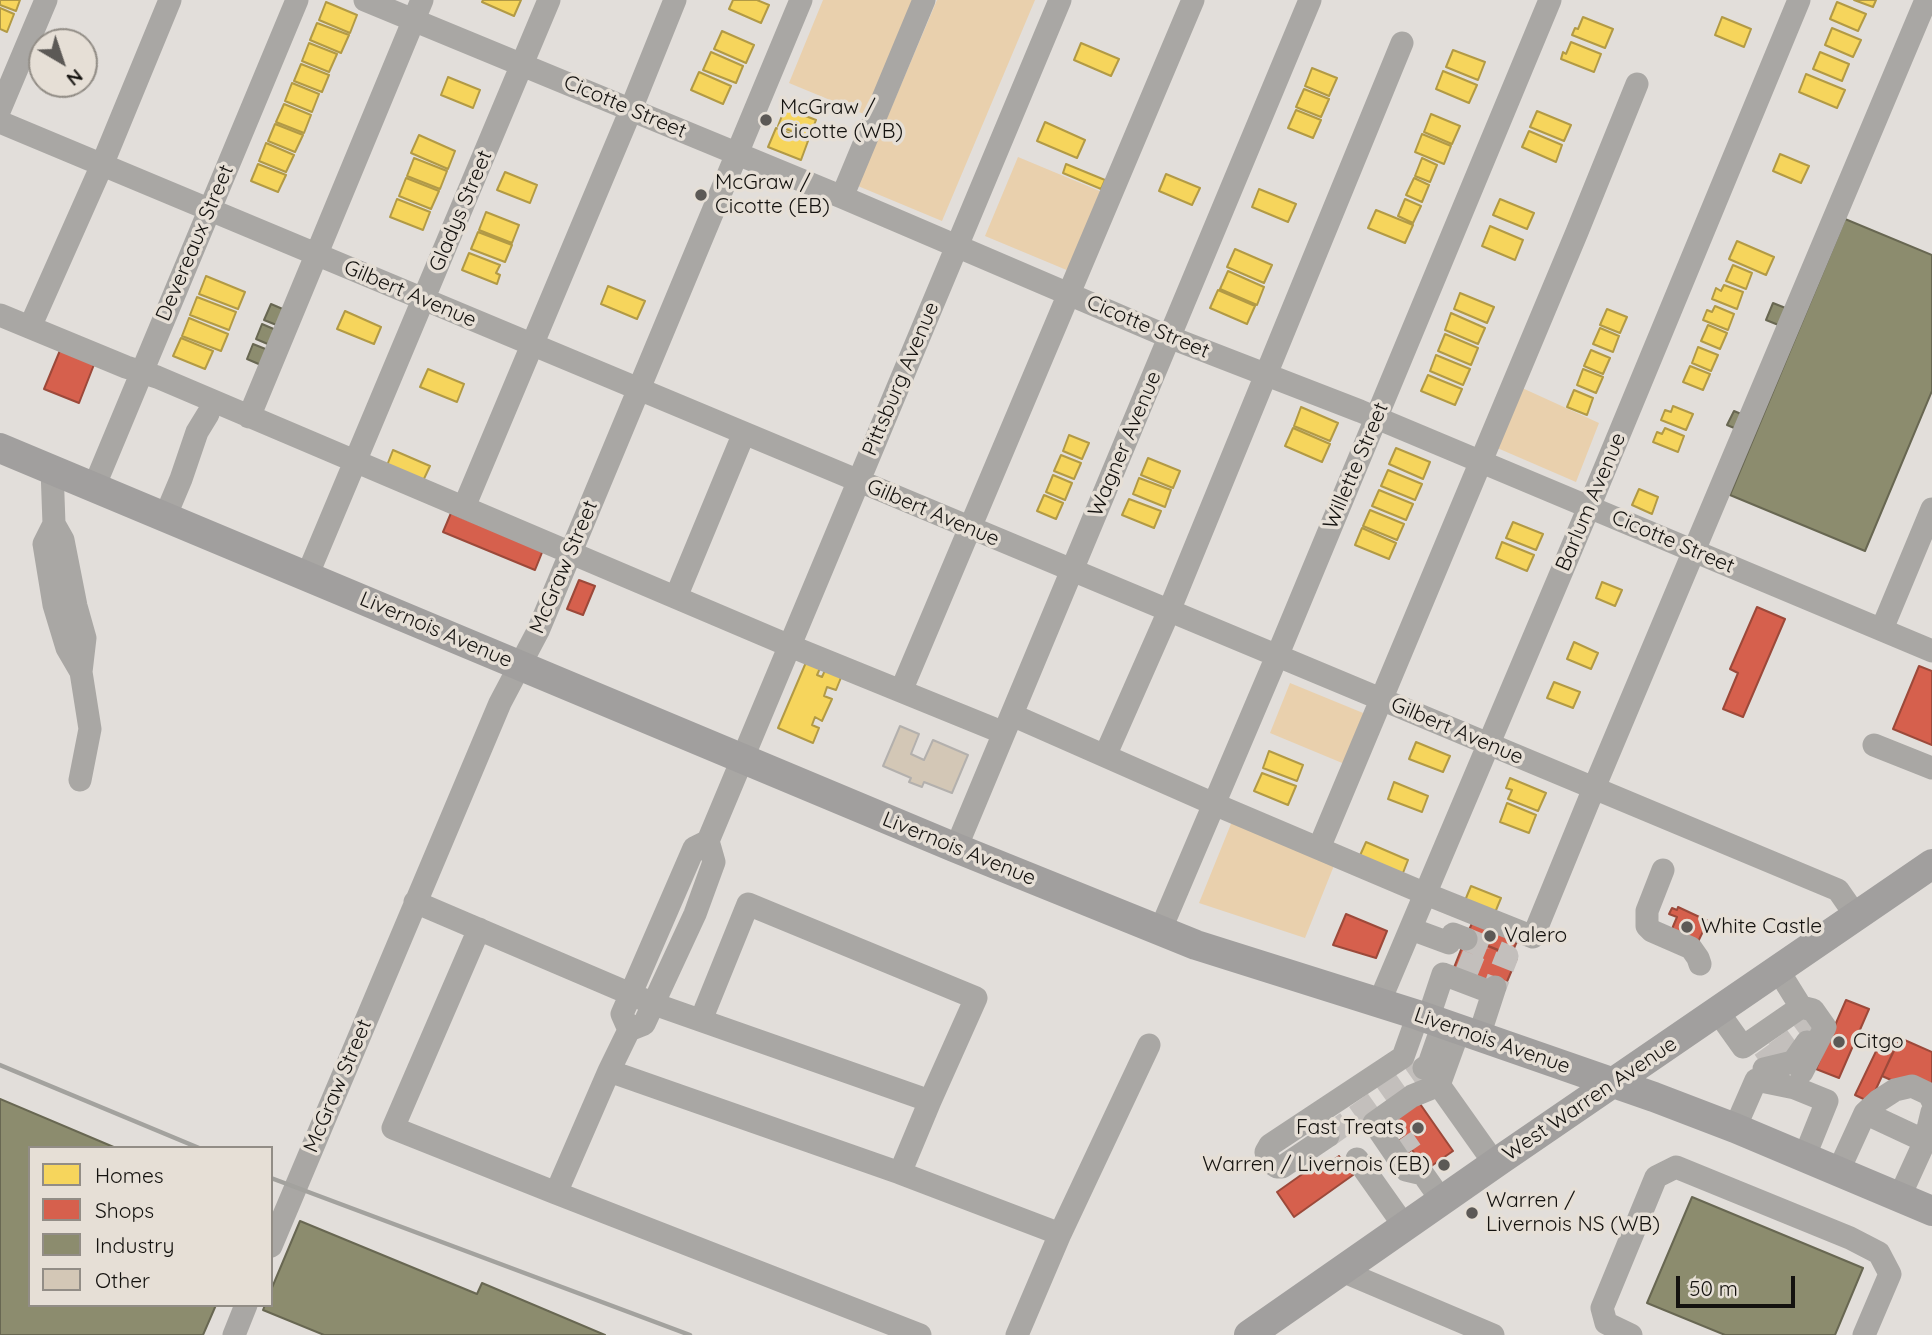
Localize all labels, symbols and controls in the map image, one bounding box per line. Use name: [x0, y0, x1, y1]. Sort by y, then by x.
north arrow: [28, 28, 98, 98]
text: N: [62, 64, 88, 91]
street label: Cicotte Street: [560, 70, 690, 144]
place label: McGraw / Cicotte (WB): [780, 95, 903, 145]
marker: McGraw / Cicotte (WB): [758, 112, 774, 128]
street label: Gladys Street: [424, 146, 498, 276]
street label: Devereaux Street: [151, 161, 239, 325]
place label: McGraw / Cicotte (EB): [715, 170, 830, 220]
marker: McGraw / Cicotte (EB): [693, 187, 709, 203]
street label: Gilbert Avenue: [340, 255, 480, 333]
street label: Cicotte Street: [1083, 290, 1213, 364]
street label: Pittsburg Avenue: [857, 298, 945, 460]
street label: Wagner Avenue: [1083, 367, 1167, 521]
street label: Willette Street: [1318, 399, 1394, 533]
street label: Barlum Avenue: [1551, 429, 1631, 575]
street label: Gilbert Avenue: [863, 474, 1003, 552]
street label: McGraw Street: [525, 497, 603, 637]
street label: Cicotte Street: [1608, 505, 1738, 579]
street label: Livernois Avenue: [356, 586, 516, 674]
street label: Gilbert Avenue: [1387, 692, 1527, 770]
street label: Livernois Avenue: [879, 807, 1039, 891]
place label: White Castle: [1701, 914, 1822, 940]
marker: White Castle: [1679, 919, 1695, 935]
place label: Valero: [1504, 923, 1567, 949]
marker: Valero: [1482, 928, 1498, 944]
street label: Livernois Avenue: [1411, 1002, 1573, 1080]
street label: McGraw Street: [299, 1016, 377, 1156]
place label: Citgo: [1853, 1029, 1904, 1055]
street label: West Warren Avenue: [1498, 1031, 1682, 1167]
marker: Citgo: [1831, 1034, 1847, 1050]
place label: Fast Treats: [1296, 1115, 1404, 1141]
marker: Fast Treats: [1410, 1120, 1426, 1136]
legend: [28, 1146, 273, 1307]
place label: Warren / Livernois (EB): [1202, 1152, 1430, 1178]
marker: Warren / Livernois (EB): [1436, 1157, 1452, 1173]
text: Homes: [95, 1162, 164, 1188]
place label: Warren / Livernois NS (WB): [1486, 1188, 1660, 1238]
text: Shops: [95, 1197, 154, 1223]
marker: Warren / Livernois NS (WB): [1464, 1205, 1480, 1221]
text: Industry: [95, 1232, 174, 1258]
scale bar: [1680, 1262, 1799, 1306]
text: Other: [95, 1267, 150, 1293]
text: 50 m: [1689, 1275, 1738, 1301]

